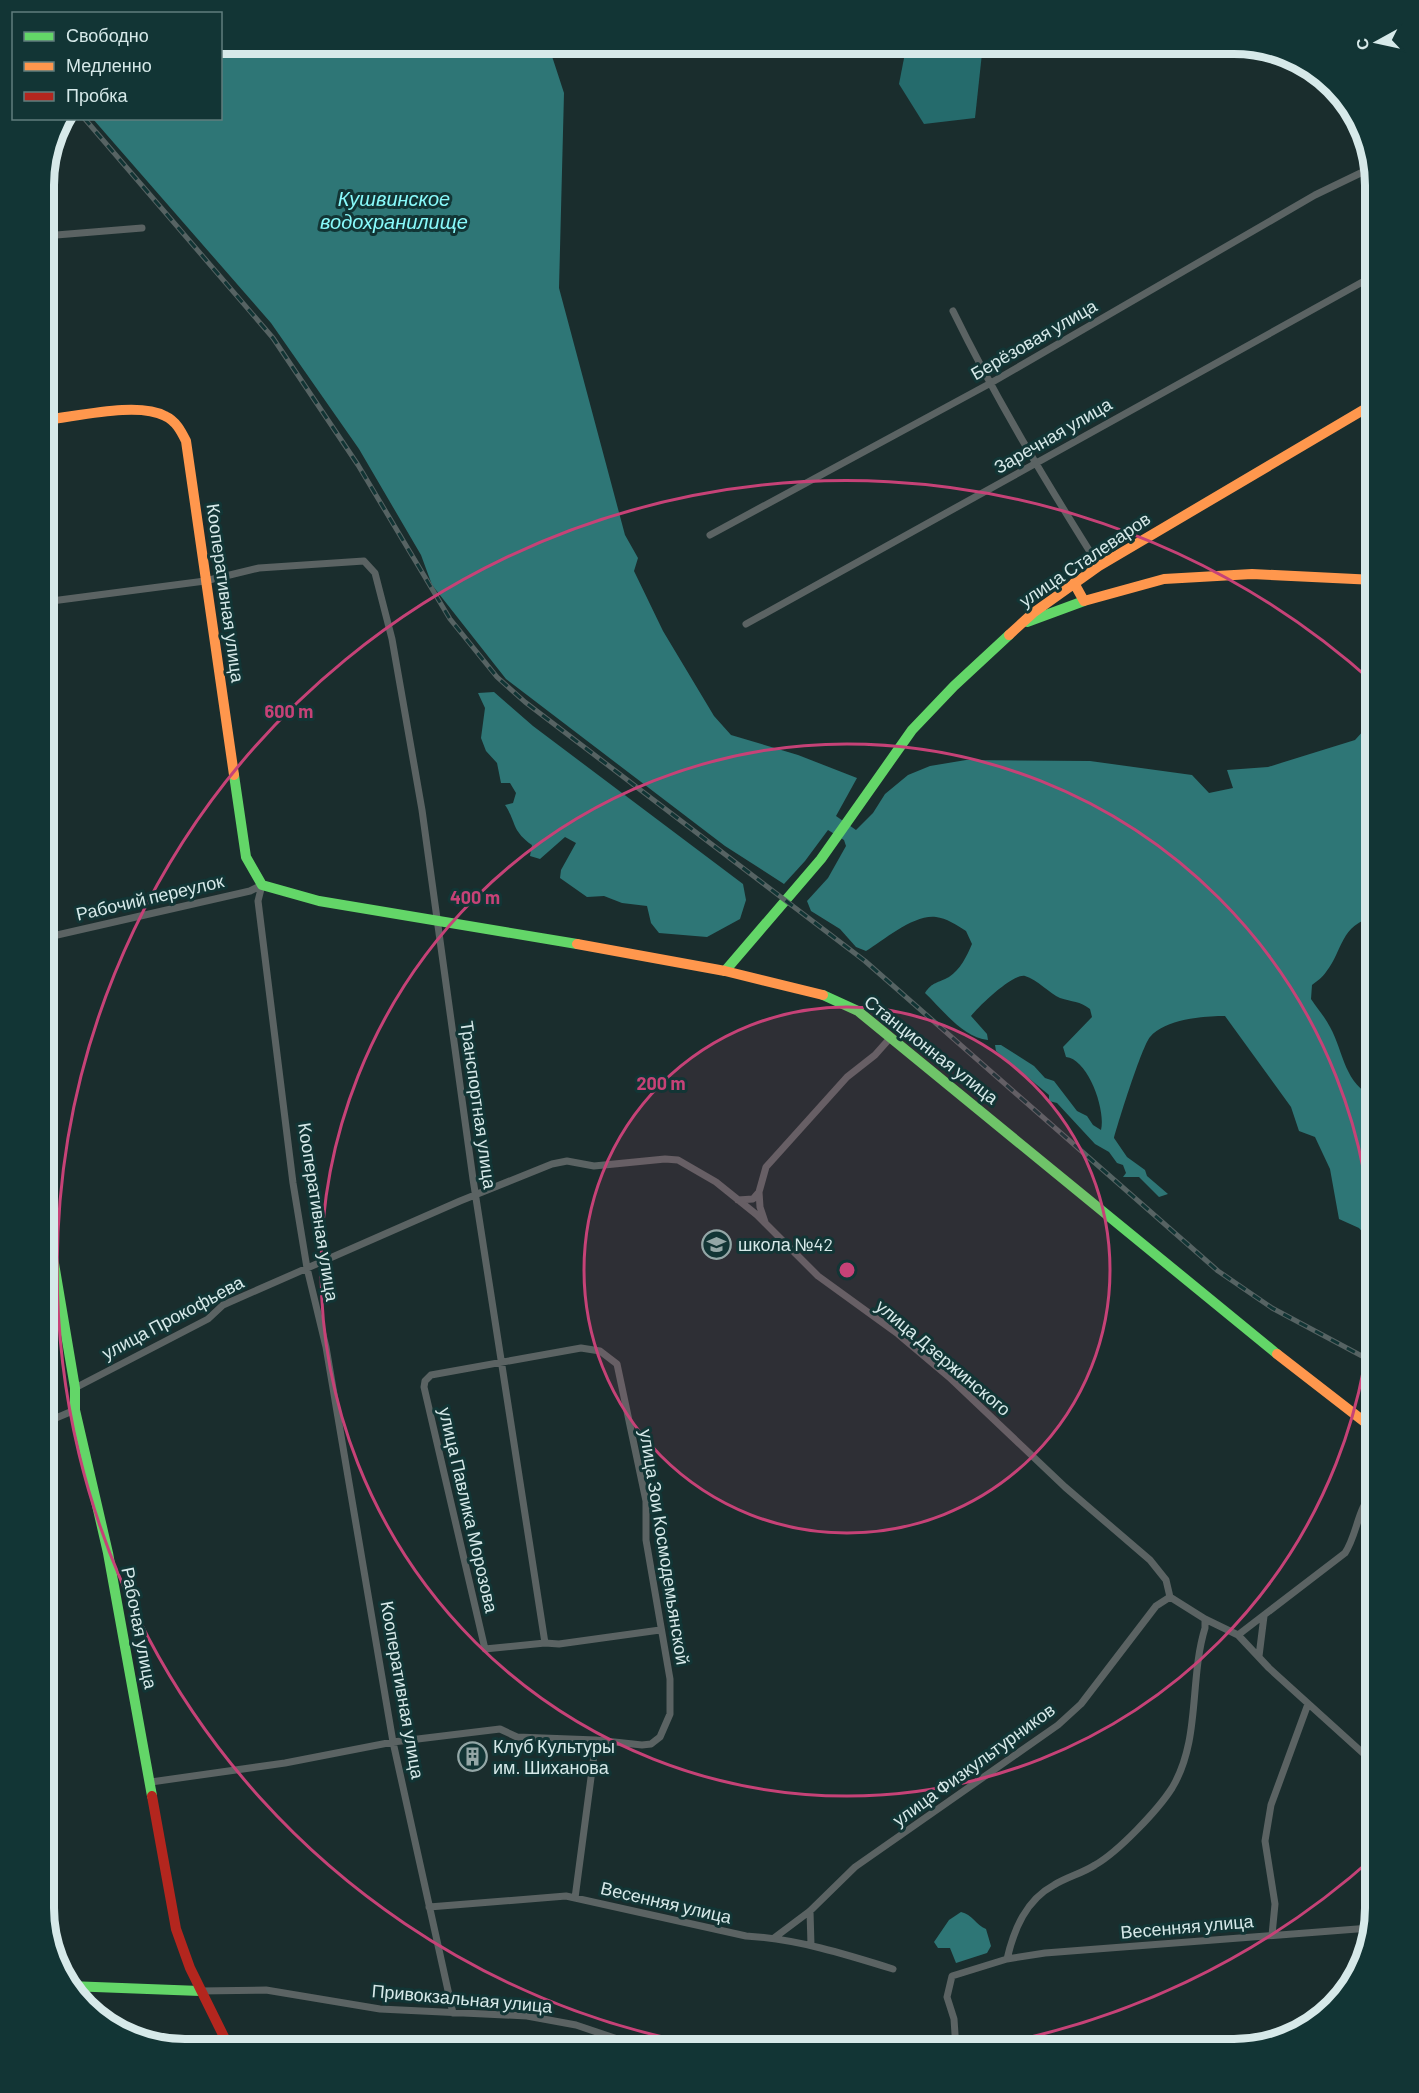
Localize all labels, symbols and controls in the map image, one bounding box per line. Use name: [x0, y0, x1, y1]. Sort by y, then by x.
legend: [12, 12, 222, 120]
north arrow: [1347, 12, 1407, 72]
text: Свободно: [66, 24, 149, 46]
text: С: [1351, 37, 1372, 51]
text: Медленно: [66, 54, 152, 76]
text: Пробка: [66, 84, 129, 106]
water label: Кушвинское водохранилище: [320, 186, 468, 233]
street label: Берёзовая улица: [966, 294, 1101, 384]
street label: Заречная улица: [990, 392, 1116, 478]
street label: Кооперативная улица: [203, 502, 250, 685]
street label: улица Сталеваров: [1015, 507, 1154, 611]
text: 600 m: [265, 700, 313, 722]
street label: Рабочий переулок: [74, 869, 226, 925]
text: 400 m: [450, 886, 500, 908]
street label: Станционная улица: [860, 990, 1004, 1109]
street label: Транспортная улица: [456, 1019, 502, 1191]
text: 200 m: [636, 1072, 686, 1094]
street label: Кооперативная улица: [294, 1121, 344, 1304]
school or university icon: школа №42: [701, 1229, 733, 1261]
place label: школа №42: [738, 1233, 833, 1255]
centre of rings: [837, 1260, 857, 1280]
street label: улица Прокофьева: [98, 1270, 248, 1364]
street label: улица Дзержинского: [872, 1294, 1016, 1420]
street label: улица Павлика Морозова: [435, 1405, 504, 1616]
street label: улица Зои Космодемьянской: [635, 1427, 694, 1666]
street label: Рабочая улица: [117, 1565, 163, 1692]
street label: Кооперативная улица: [376, 1599, 430, 1782]
street label: улица Физкультурников: [888, 1698, 1059, 1830]
place label: Клуб Культуры им. Шиханова: [493, 1735, 615, 1778]
building icon: Клуб Культуры им. Шиханова: [456, 1741, 488, 1773]
street label: Весенняя улица: [599, 1876, 735, 1928]
street label: Весенняя улица: [1119, 1909, 1255, 1943]
street label: Привокзальная улица: [371, 1979, 554, 2017]

